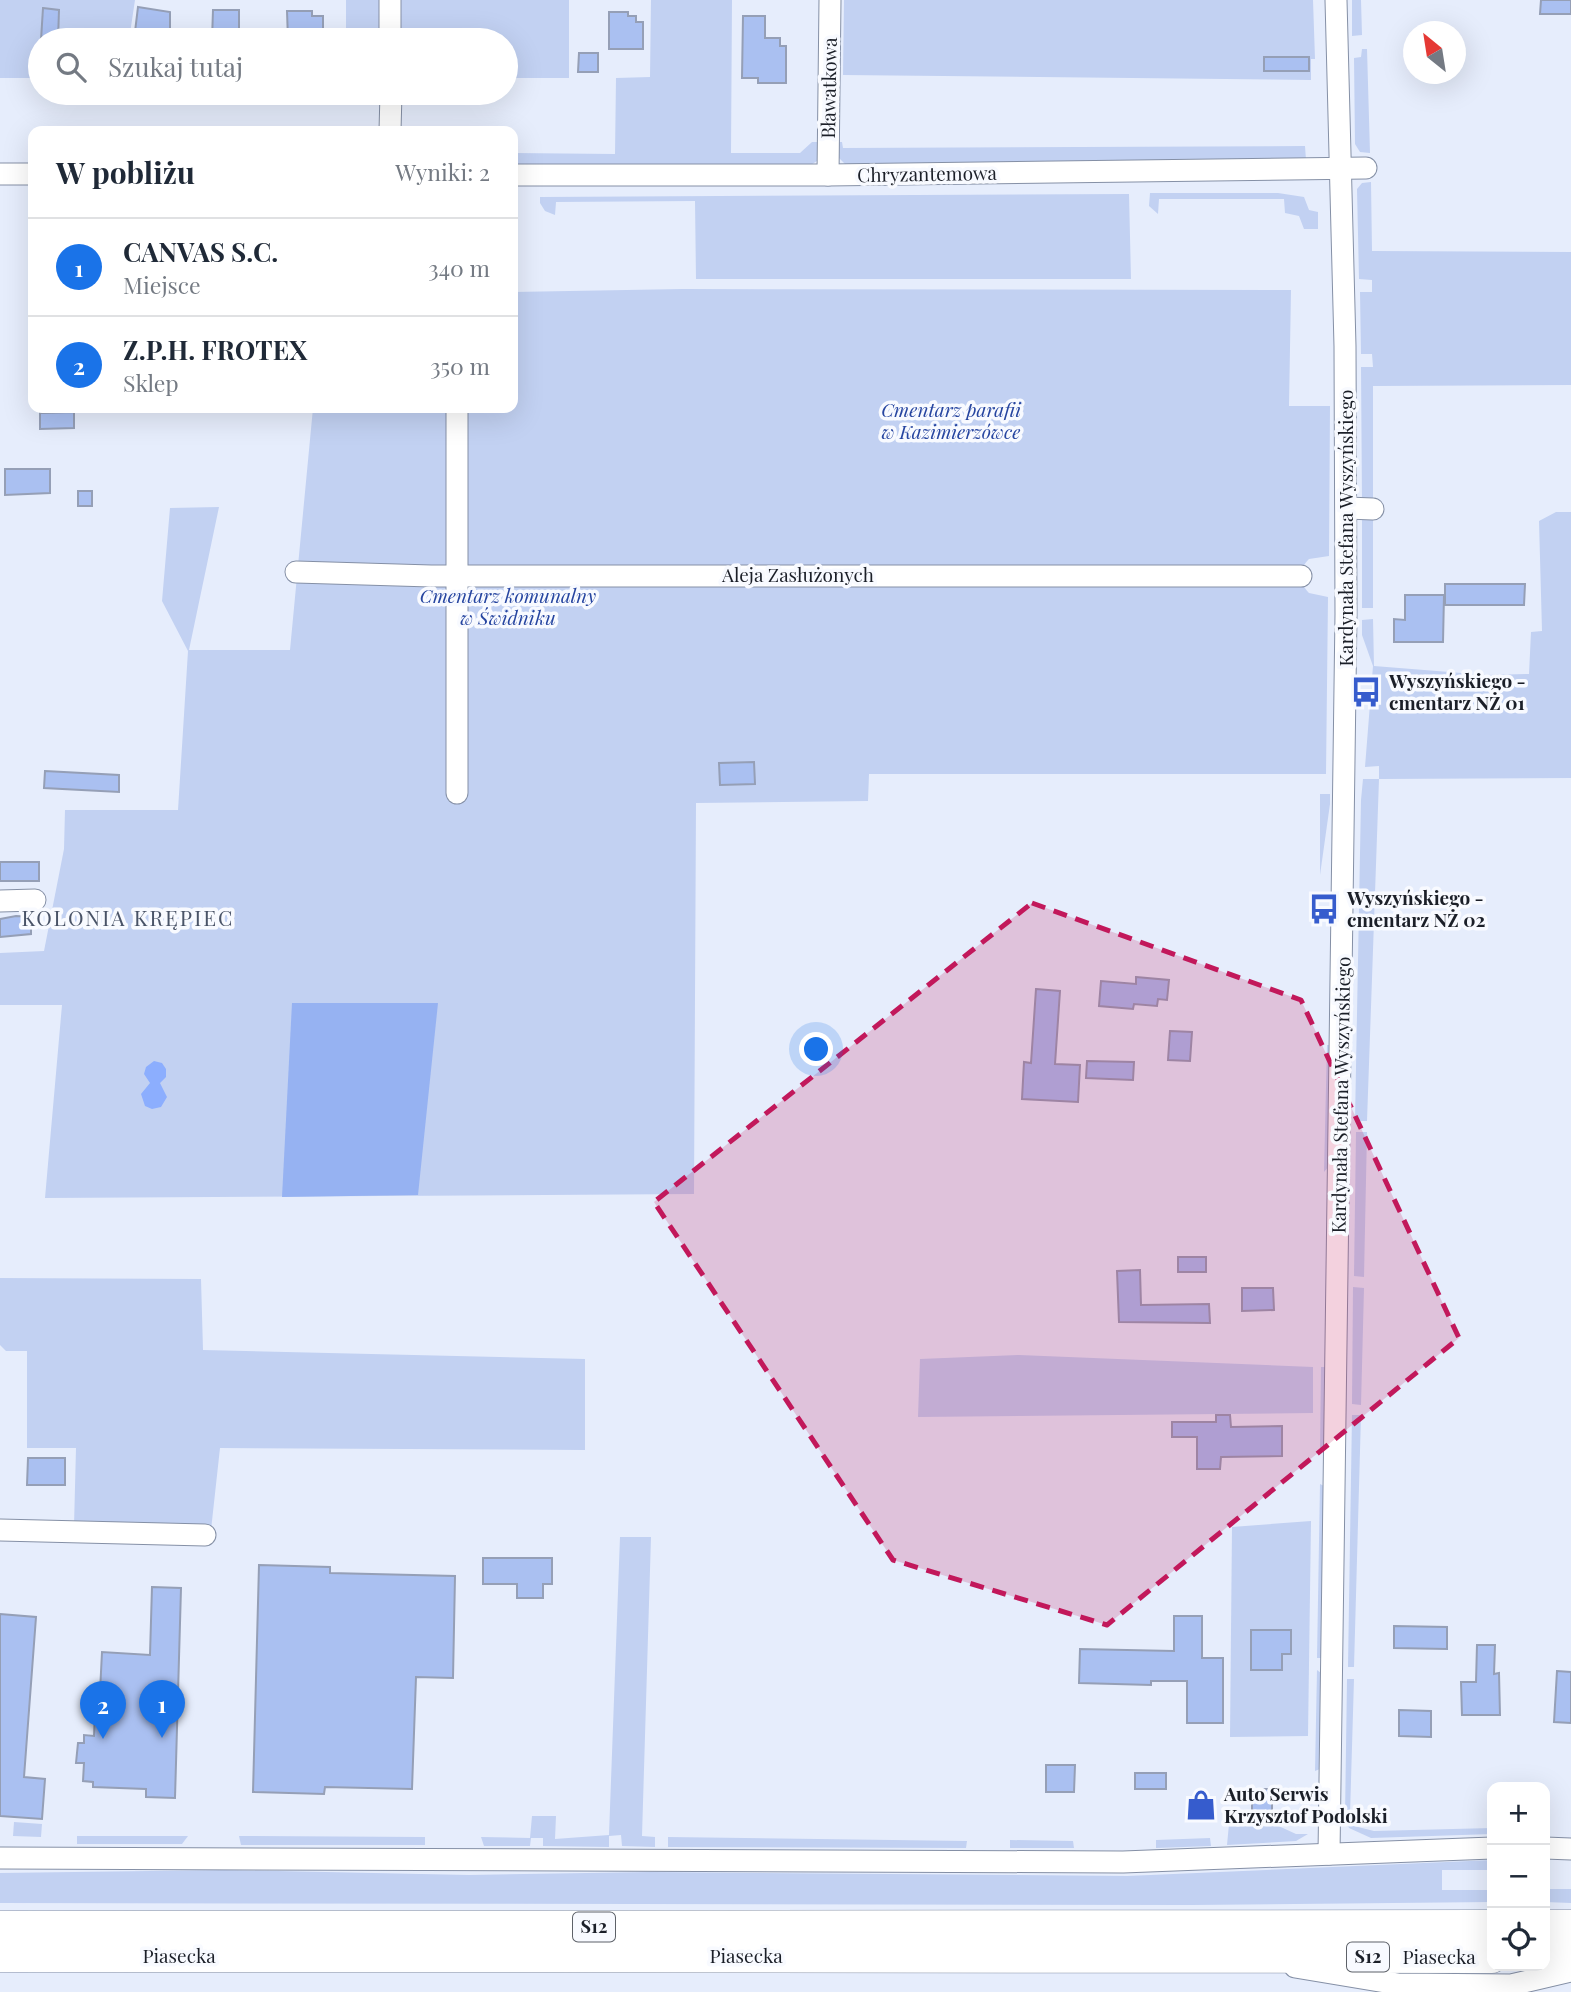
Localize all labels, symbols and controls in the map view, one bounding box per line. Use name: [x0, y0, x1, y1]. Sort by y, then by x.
north arrow: [1403, 21, 1466, 84]
search box: [28, 28, 518, 105]
street label: Bławatkowa: [814, 37, 842, 139]
icon: search: [52, 48, 90, 86]
text: Szukaj tutaj: [108, 49, 243, 84]
text: W pobliżu: [56, 152, 195, 192]
text: Wyniki: 2: [395, 156, 490, 187]
street label: Chryzantemowa: [857, 159, 998, 187]
text: CANVAS S.C.: [123, 234, 278, 269]
text: 1: [75, 252, 83, 283]
text: 340 m: [428, 252, 490, 283]
text: Miejsce: [123, 269, 201, 300]
text: Z.P.H. FROTEX: [123, 332, 307, 367]
text: 2: [73, 350, 85, 381]
text: 350 m: [430, 350, 490, 381]
text: Sklep: [123, 367, 179, 398]
street label: Kardynała Stefana Wyszyńskiego: [1332, 390, 1358, 666]
park label: Cmentarz parafii w Kazimierzówce: [881, 396, 1022, 444]
street label: Aleja Zasłużonych: [721, 561, 874, 587]
park label: Cmentarz komunalny w Świdniku: [420, 582, 596, 630]
place label: Wyszyńskiego - cmentarz NŻ 01: [1388, 667, 1526, 715]
bus stop icon: Wyszyńskiego - cmentarz NŻ 01: [1349, 675, 1383, 709]
place label: Wyszyńskiego - cmentarz NŻ 02: [1346, 884, 1485, 932]
bus stop icon: Wyszyńskiego - cmentarz NŻ 02: [1307, 892, 1341, 926]
district label: KOLONIA KRĘPIEC: [21, 903, 235, 931]
street label: Kardynała Stefana Wyszyńskiego: [1325, 956, 1355, 1234]
your location: [799, 1032, 833, 1066]
pin: 1: [139, 1680, 185, 1738]
pin: 2: [80, 1681, 126, 1739]
place label: Auto Serwis Krzysztof Podolski: [1223, 1780, 1388, 1828]
map controls: [1487, 1782, 1550, 1971]
button: +: [1487, 1782, 1550, 1845]
shop icon: Auto Serwis Krzysztof Podolski: [1184, 1788, 1218, 1822]
button: −: [1487, 1845, 1550, 1908]
button: locate: [1487, 1908, 1550, 1971]
road number: S12: [573, 1912, 615, 1941]
street label: Piasecka: [142, 1942, 216, 1968]
street label: Piasecka: [709, 1942, 783, 1968]
road number: S12: [1347, 1942, 1389, 1971]
street label: Piasecka: [1402, 1943, 1476, 1969]

